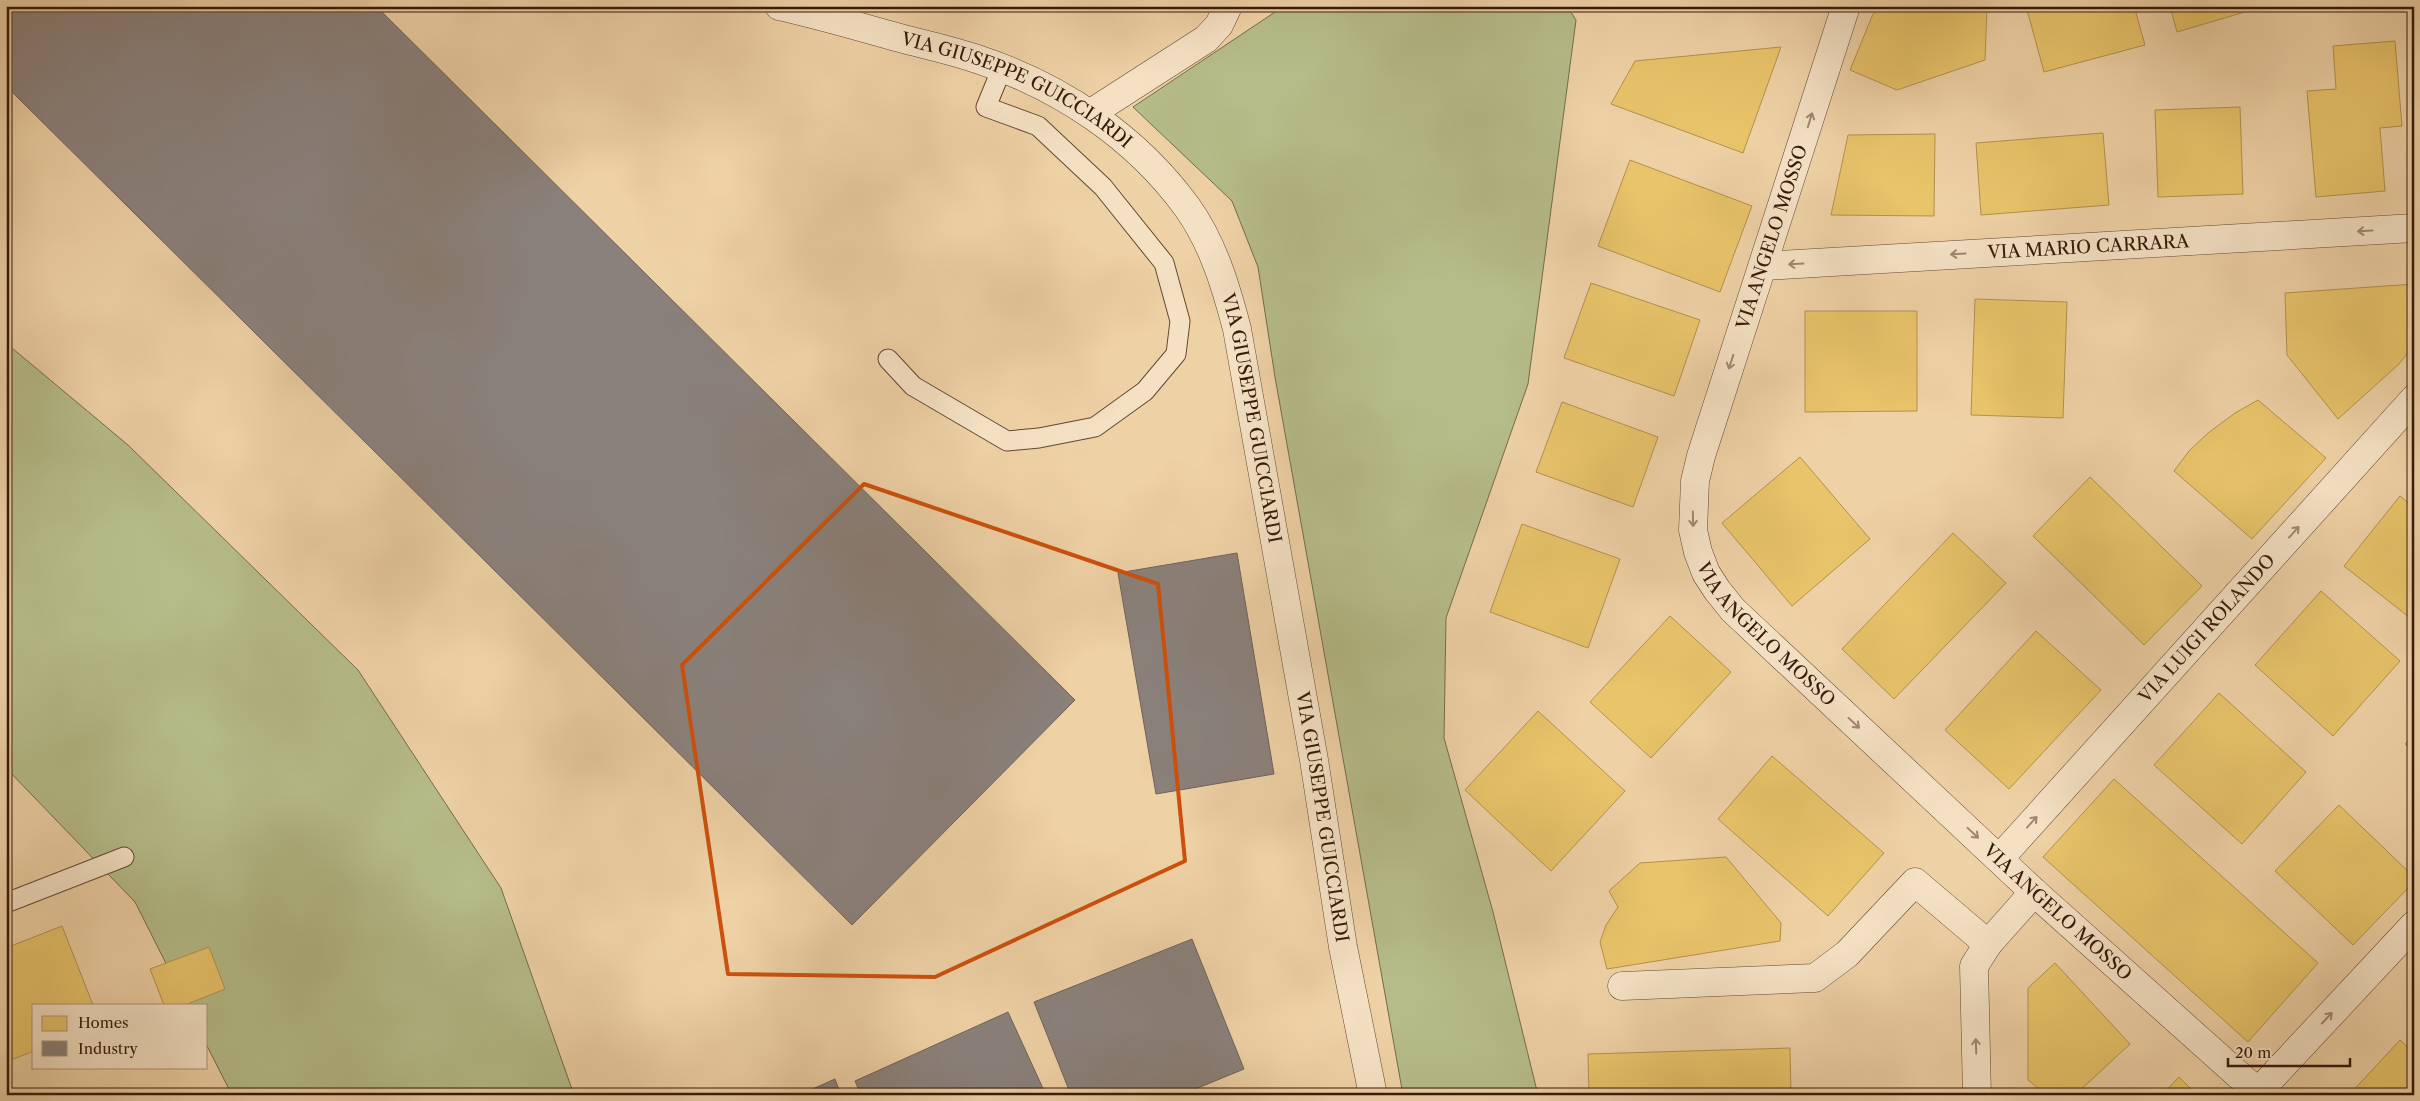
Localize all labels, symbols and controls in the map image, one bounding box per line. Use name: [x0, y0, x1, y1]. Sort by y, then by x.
street label: VIA GIUSEPPE GUICCIARDI: [898, 28, 1137, 153]
one-way arrow: [1806, 112, 1816, 128]
street label: VIA ANGELO MOSSO: [1731, 142, 1812, 333]
one-way arrow: [2357, 226, 2373, 235]
street label: VIA MARIO CARRARA: [1986, 230, 2190, 264]
one-way arrow: [1951, 250, 1967, 259]
one-way arrow: [1788, 259, 1804, 268]
street label: VIA GIUSEPPE GUICCIARDI: [1216, 290, 1286, 545]
one-way arrow: [1726, 354, 1735, 369]
one-way arrow: [1688, 510, 1698, 527]
one-way arrow: [2288, 525, 2299, 538]
street label: VIA LUIGI ROLANDO: [2134, 550, 2280, 708]
street label: VIA ANGELO MOSSO: [1691, 558, 1840, 711]
street label: VIA GIUSEPPE GUICCIARDI: [1291, 689, 1353, 944]
one-way arrow: [1847, 717, 1860, 729]
one-way arrow: [2026, 815, 2038, 828]
one-way arrow: [1967, 827, 1980, 839]
street label: VIA ANGELO MOSSO: [1978, 839, 2136, 985]
legend: [32, 1004, 208, 1068]
one-way arrow: [2321, 1011, 2333, 1024]
text: Homes: [78, 1013, 129, 1032]
scale bar: [2228, 1036, 2350, 1068]
one-way arrow: [1971, 1038, 1980, 1054]
text: Industry: [78, 1039, 138, 1058]
text: 20 m: [2235, 1043, 2271, 1062]

